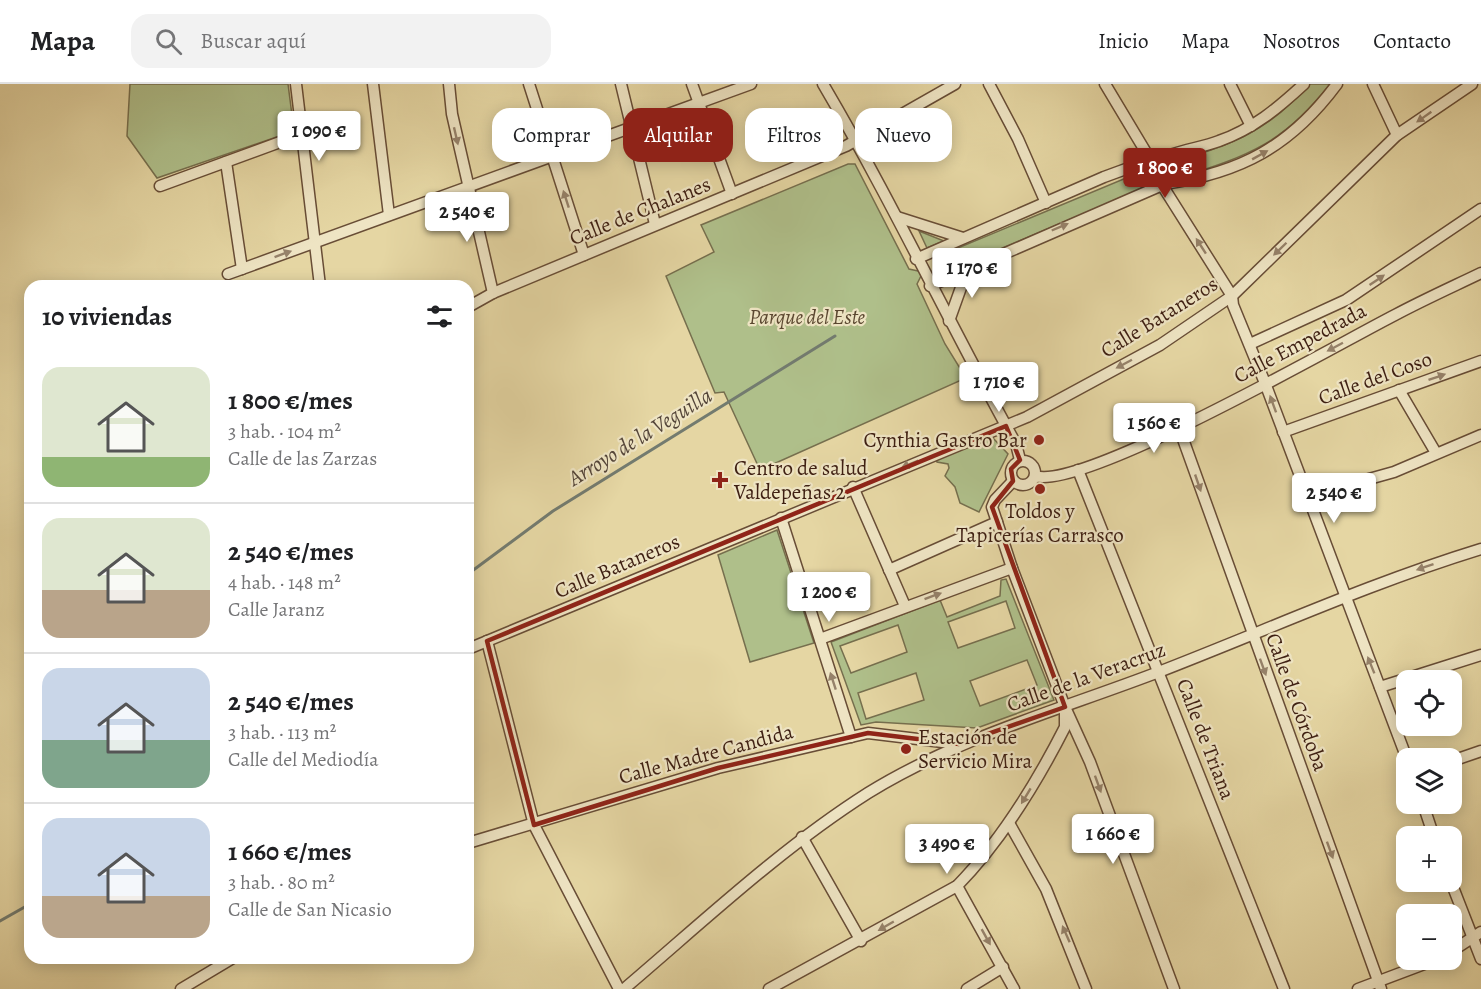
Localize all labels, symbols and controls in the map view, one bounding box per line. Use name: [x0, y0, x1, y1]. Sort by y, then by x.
search box: [131, 14, 551, 68]
text: Mapa: [30, 22, 95, 60]
icon: search: [152, 25, 185, 58]
text: Buscar aquí: [200, 26, 306, 56]
text: Inicio: [1098, 27, 1148, 55]
text: Mapa: [1181, 27, 1230, 55]
text: Nosotros: [1263, 27, 1340, 55]
text: Contacto: [1373, 27, 1451, 55]
chip: Comprar: [492, 108, 611, 162]
chip: Alquilar: [623, 108, 733, 162]
chip: Filtros: [745, 108, 843, 162]
chip: Nuevo: [855, 108, 952, 162]
pin: 1 090 €: [264, 111, 374, 162]
one-way arrow: [1416, 111, 1432, 123]
text: 1 090 €: [292, 117, 346, 144]
one-way arrow: [452, 126, 462, 145]
pin: 1 800 €: [1110, 148, 1220, 199]
one-way arrow: [1252, 149, 1268, 160]
text: 1 800 €: [1137, 154, 1193, 181]
street label: Calle de Chalanes: [565, 170, 715, 252]
one-way arrow: [561, 190, 570, 208]
pin: 2 540 €: [412, 192, 522, 243]
text: 2 540 €: [439, 198, 495, 225]
one-way arrow: [1052, 222, 1070, 232]
one-way arrow: [1195, 238, 1206, 254]
one-way arrow: [1273, 242, 1288, 256]
one-way arrow: [274, 248, 292, 258]
pin: 1 170 €: [917, 248, 1027, 299]
text: 1 170 €: [946, 254, 998, 281]
street label: Calle Bataneros: [1095, 270, 1223, 364]
one-way arrow: [1368, 274, 1384, 286]
street label: Calle Empedrada: [1229, 296, 1371, 390]
text: 10 viviendas: [42, 299, 172, 334]
icon: filters: [423, 300, 456, 333]
park label: Parque del Este: [749, 303, 865, 331]
one-way arrow: [1326, 342, 1343, 352]
street label: Calle del Coso: [1314, 345, 1436, 411]
one-way arrow: [1115, 359, 1132, 369]
pin: 1 710 €: [944, 362, 1054, 413]
text: 1 710 €: [973, 368, 1025, 395]
one-way arrow: [1428, 371, 1446, 381]
water label: Arroyo de la Veguilla: [561, 381, 718, 494]
text: 1 800 €/mes: [228, 383, 353, 418]
icon: home: [90, 391, 162, 463]
one-way arrow: [1267, 395, 1277, 413]
pin: 1 560 €: [1099, 403, 1209, 454]
text: 1 560 €: [1127, 409, 1181, 436]
text: 3 hab. · 104 m²: [228, 418, 341, 445]
place label: Cynthia Gastro Bar: [863, 426, 1027, 454]
marker: Cynthia Gastro Bar: [1032, 433, 1046, 447]
text: Calle de las Zarzas: [228, 445, 377, 472]
place label: Centro de salud Valdepeñas 2: [733, 454, 869, 506]
one-way arrow: [901, 460, 919, 469]
marker: Centro de salud Valdepeñas 2: [711, 471, 729, 489]
pin: 2 540 €: [1279, 473, 1389, 524]
one-way arrow: [1194, 474, 1204, 492]
text: 2 540 €: [1306, 479, 1362, 506]
marker: Toldos y Tapicerías Carrasco: [1033, 482, 1047, 496]
place label: Toldos y Tapicerías Carrasco: [956, 497, 1124, 549]
street label: Calle Bataneros: [550, 527, 684, 605]
text: 2 540 €/mes: [228, 534, 354, 569]
icon: home: [90, 542, 162, 614]
one-way arrow: [1416, 562, 1434, 572]
text: 4 hab. · 148 m²: [228, 569, 341, 596]
pin: 1 200 €: [774, 572, 884, 623]
text: 1 200 €: [801, 578, 857, 605]
one-way arrow: [924, 590, 942, 600]
text: Calle Jaranz: [228, 596, 325, 623]
street label: Calle de Córdoba: [1259, 629, 1335, 775]
street label: Calle de la Veracruz: [1003, 635, 1169, 719]
one-way arrow: [1366, 656, 1376, 674]
one-way arrow: [1259, 658, 1269, 676]
map controls: [1396, 670, 1462, 970]
button: locate: [1396, 670, 1462, 736]
one-way arrow: [828, 672, 837, 690]
street label: Calle de Triana: [1170, 674, 1242, 804]
text: 2 540 €/mes: [228, 684, 354, 719]
icon: home: [90, 692, 162, 764]
street label: Calle Madre Candida: [616, 717, 797, 791]
text: 3 hab. · 113 m²: [228, 719, 336, 746]
place label: Estación de Servicio Mira: [918, 723, 1033, 775]
marker: Estación de Servicio Mira: [899, 742, 913, 756]
text: Calle del Mediodía: [228, 746, 379, 773]
button: layers: [1396, 748, 1462, 814]
one-way arrow: [1094, 775, 1104, 793]
one-way arrow: [1020, 788, 1031, 804]
pin: 1 660 €: [1058, 814, 1168, 865]
text: 1 660 €: [1086, 820, 1140, 847]
pin: 3 490 €: [892, 824, 1002, 875]
button: +: [1396, 826, 1462, 892]
text: 3 490 €: [919, 830, 975, 857]
text: 1 660 €/mes: [228, 834, 352, 869]
one-way arrow: [1326, 841, 1336, 859]
icon: home: [90, 842, 162, 914]
text: 3 hab. · 80 m²: [228, 869, 335, 896]
text: Calle de San Nicasio: [228, 896, 392, 923]
button: −: [1396, 904, 1462, 970]
one-way arrow: [878, 921, 895, 931]
one-way arrow: [1061, 925, 1071, 943]
one-way arrow: [980, 928, 990, 945]

